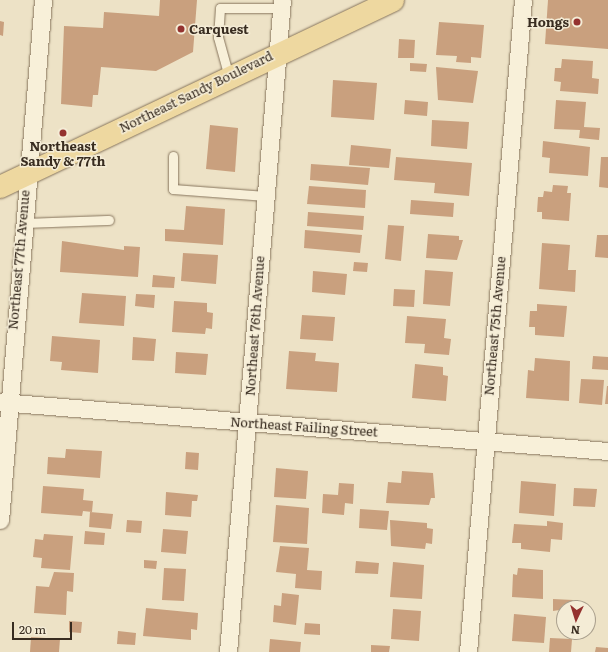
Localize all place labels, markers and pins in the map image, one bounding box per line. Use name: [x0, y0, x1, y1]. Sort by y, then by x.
place label: Hongs: [527, 14, 569, 30]
marker: Hongs: [572, 17, 582, 27]
place label: Carquest: [189, 21, 249, 37]
marker: Carquest: [176, 24, 186, 34]
marker: Northeast Sandy & 77th: [58, 128, 68, 138]
place label: Northeast Sandy & 77th: [20, 139, 106, 170]

